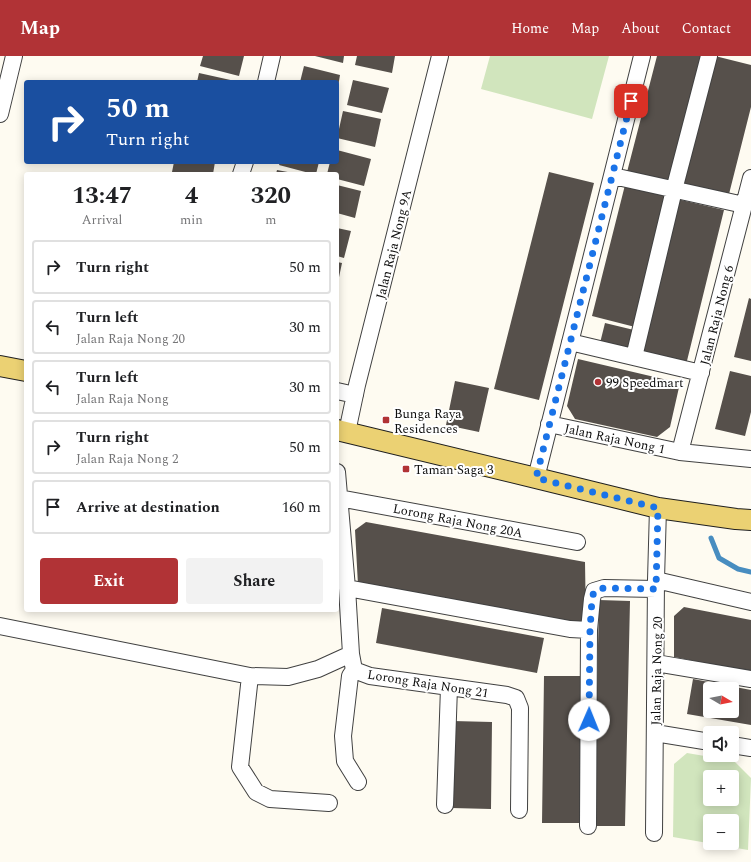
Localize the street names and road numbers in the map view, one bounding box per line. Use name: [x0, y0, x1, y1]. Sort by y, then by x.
street label: Jalan Raja Nong 9A: [371, 187, 417, 301]
street label: Jalan Raja Nong 6: [695, 263, 739, 367]
street label: Jalan Raja Nong 1: [563, 419, 667, 459]
street label: Lorong Raja Nong 20A: [391, 499, 525, 543]
street label: Jalan Raja Nong 20: [646, 616, 668, 726]
street label: Lorong Raja Nong 21: [366, 665, 490, 703]

